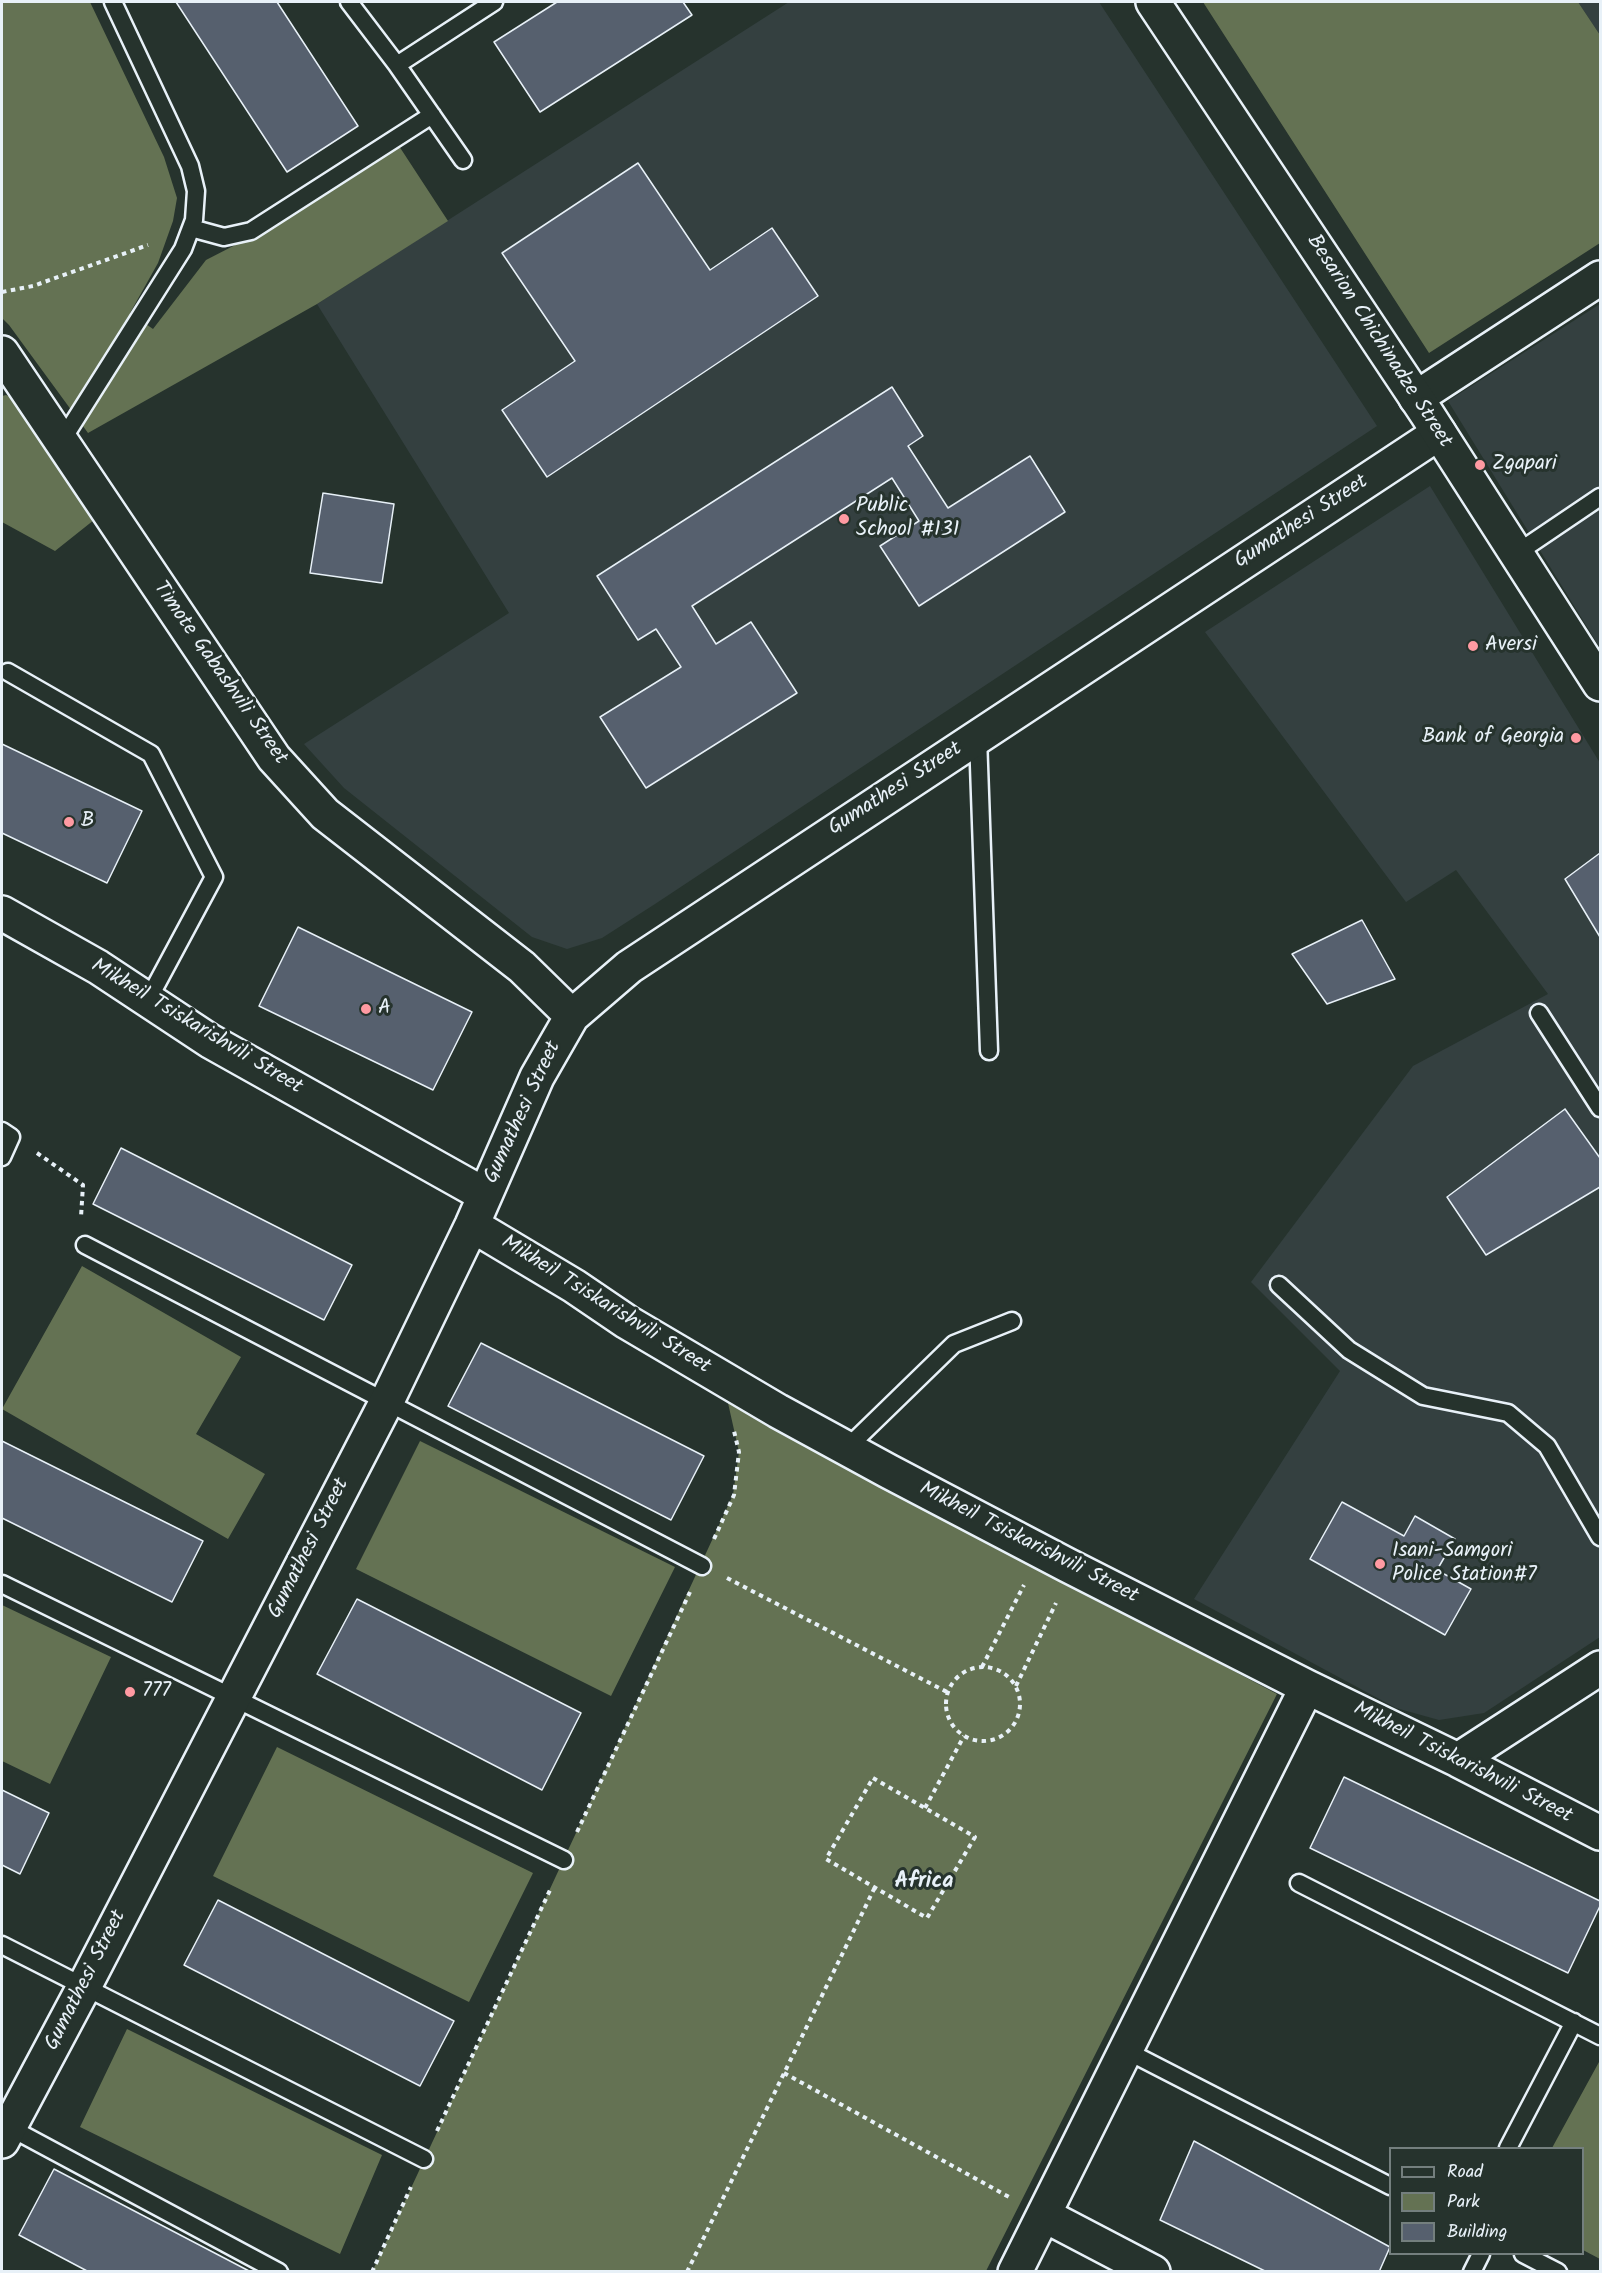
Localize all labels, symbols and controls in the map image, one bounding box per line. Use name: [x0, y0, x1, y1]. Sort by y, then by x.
street label: Besarion Chichinadze Street: [1300, 231, 1456, 453]
place label: Zgapari: [1492, 452, 1557, 478]
marker: Zgapari: [1473, 458, 1487, 472]
street label: Gumathesi Street: [1231, 471, 1373, 575]
place label: Public School #131: [856, 494, 959, 544]
marker: Public School #131: [837, 512, 851, 526]
street label: Timote Gabashvili Street: [146, 578, 292, 770]
place label: Aversi: [1485, 633, 1537, 659]
marker: Aversi: [1466, 639, 1480, 653]
place label: Bank of Georgia: [1422, 725, 1564, 751]
marker: Bank of Georgia: [1569, 731, 1583, 745]
street label: Gumathesi Street: [825, 738, 967, 842]
place label: B: [81, 809, 94, 835]
marker: B: [62, 815, 76, 829]
street label: Mikheil Tsiskarishvili Street: [86, 955, 306, 1101]
place label: A: [378, 996, 391, 1022]
marker: A: [359, 1002, 373, 1016]
street label: Gumathesi Street: [480, 1038, 568, 1188]
street label: Mikheil Tsiskarishvili Street: [496, 1231, 714, 1381]
street label: Gumathesi Street: [264, 1475, 356, 1623]
street label: Mikheil Tsiskarishvili Street: [914, 1478, 1142, 1610]
place label: Isani-Samgori Police Station#7: [1392, 1539, 1537, 1589]
marker: Isani-Samgori Police Station#7: [1373, 1557, 1387, 1571]
place label: 777: [142, 1679, 171, 1705]
marker: 777: [123, 1685, 137, 1699]
street label: Mikheil Tsiskarishvili Street: [1348, 1698, 1576, 1830]
district label: Africa: [894, 1870, 954, 1896]
street label: Gumathesi Street: [41, 1907, 133, 2055]
legend: [1389, 2147, 1584, 2255]
text: Road: [1447, 2158, 1483, 2187]
text: Park: [1447, 2188, 1480, 2217]
text: Building: [1447, 2218, 1507, 2247]

